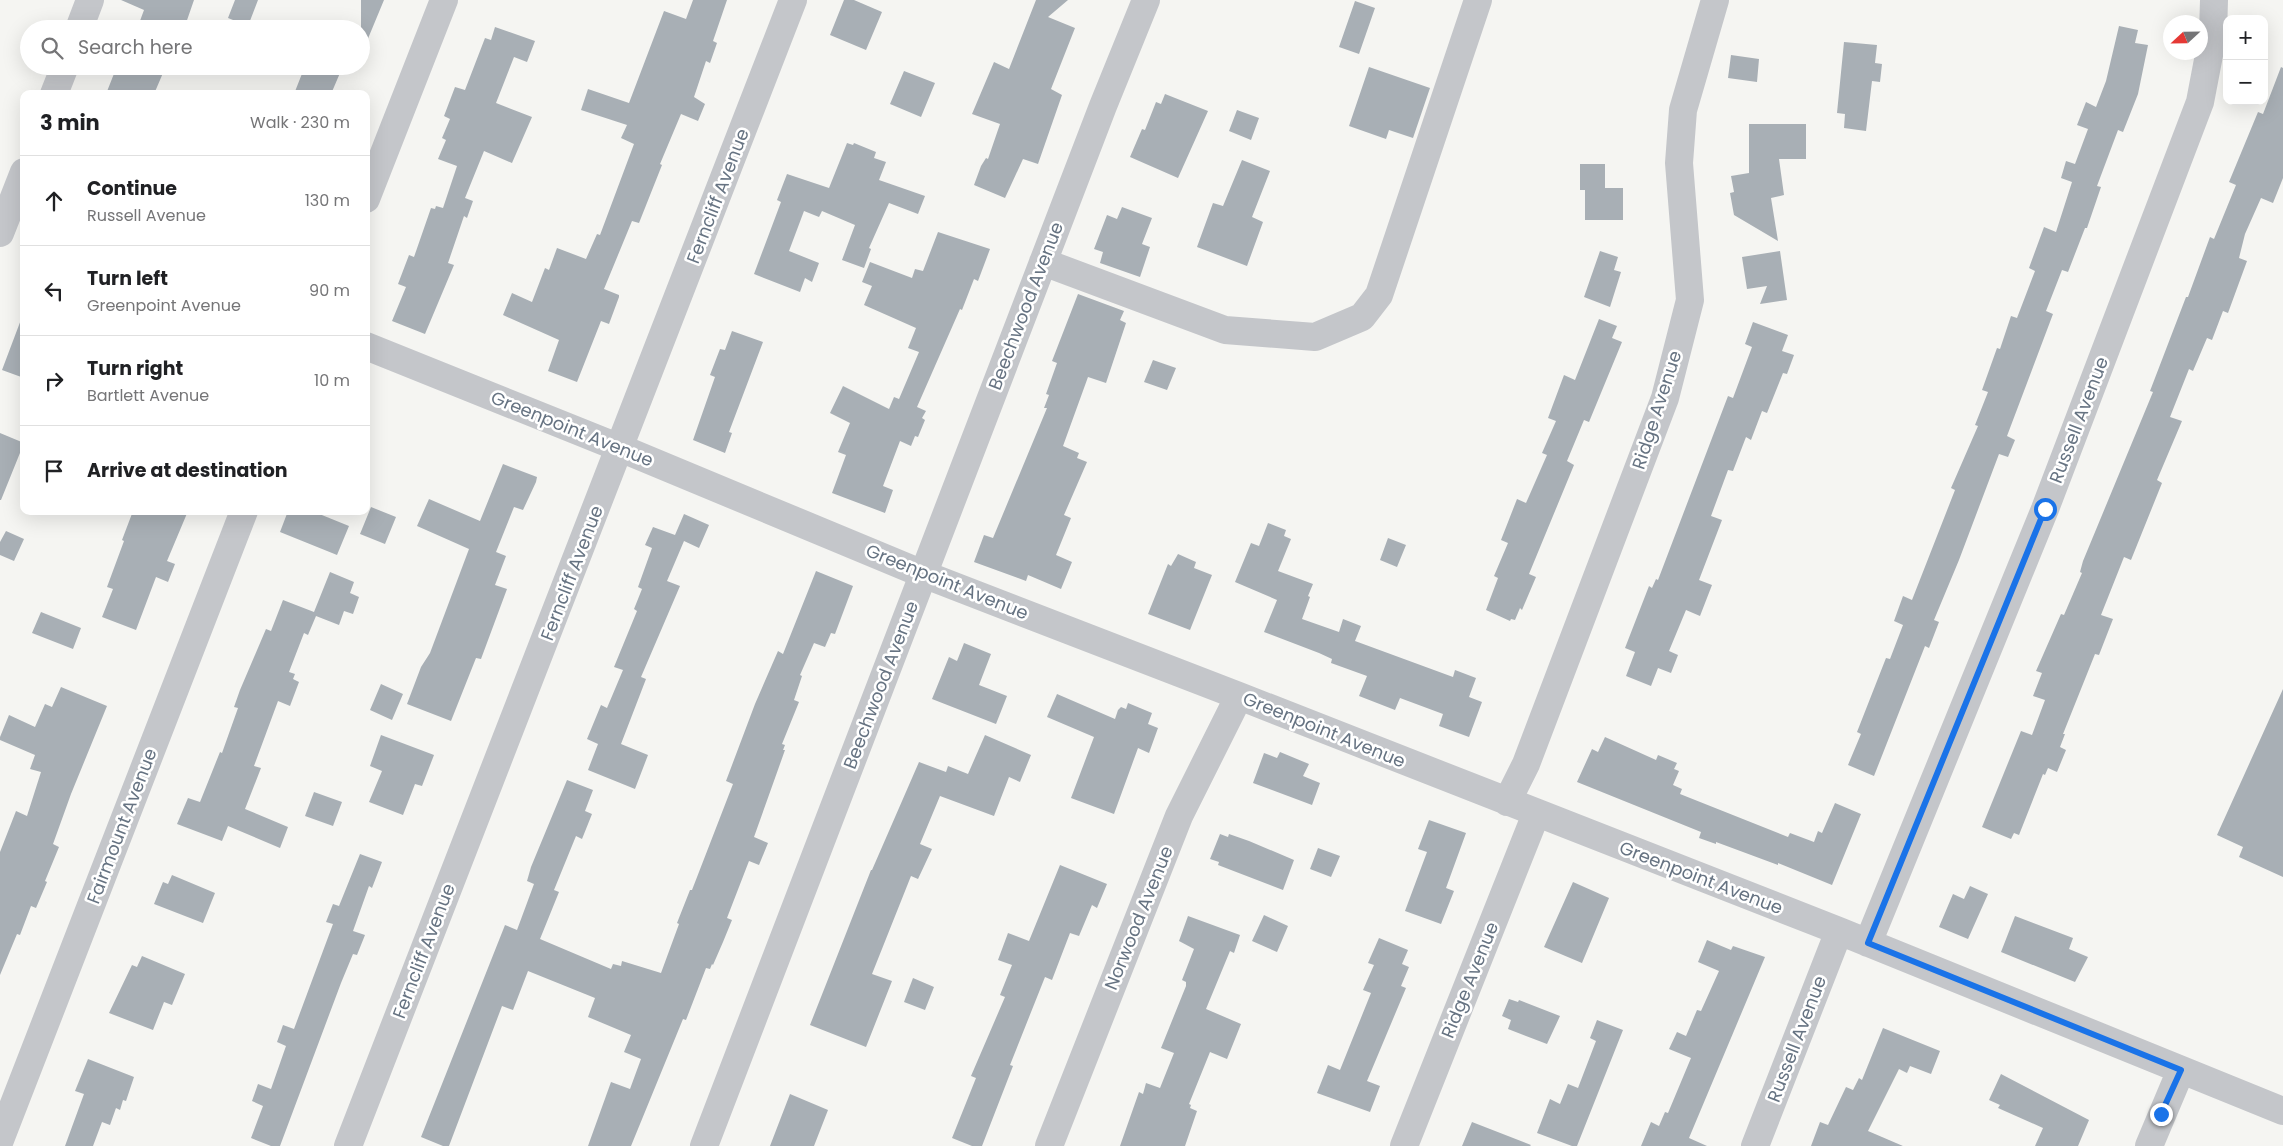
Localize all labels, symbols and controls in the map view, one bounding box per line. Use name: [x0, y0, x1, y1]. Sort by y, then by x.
north arrow: [2163, 15, 2208, 60]
map controls: [2223, 15, 2268, 105]
button: +: [2223, 15, 2268, 60]
search box: [20, 20, 370, 75]
icon: search: [38, 34, 66, 62]
text: Search here: [78, 34, 192, 61]
button: −: [2223, 60, 2268, 105]
text: 3 min: [40, 108, 100, 137]
text: Walk · 230 m: [250, 111, 350, 134]
street label: Ferncliff Avenue: [680, 125, 755, 267]
text: Continue: [87, 175, 177, 202]
icon: ahead: [40, 187, 68, 215]
text: 130 m: [305, 189, 350, 212]
text: Russell Avenue: [87, 204, 206, 227]
street label: Beechwood Avenue: [982, 218, 1069, 393]
text: Turn left: [87, 265, 168, 292]
icon: left: [40, 277, 68, 305]
text: 90 m: [309, 279, 350, 302]
text: Greenpoint Avenue: [87, 294, 241, 317]
street label: Ridge Avenue: [1626, 347, 1687, 472]
street label: Russell Avenue: [2043, 353, 2114, 487]
text: Turn right: [87, 355, 183, 382]
icon: right: [40, 367, 68, 395]
text: 10 m: [314, 369, 350, 392]
text: Bartlett Avenue: [87, 384, 209, 407]
street label: Greenpoint Avenue: [487, 385, 657, 473]
icon: arrive: [40, 457, 68, 485]
text: Arrive at destination: [87, 457, 288, 484]
route start: [2034, 498, 2057, 521]
street label: Ferncliff Avenue: [534, 502, 609, 644]
street label: Greenpoint Avenue: [862, 538, 1032, 626]
street label: Beechwood Avenue: [837, 597, 924, 772]
street label: Greenpoint Avenue: [1239, 686, 1409, 774]
street label: Fairmount Avenue: [80, 745, 163, 907]
street label: Greenpoint Avenue: [1616, 835, 1786, 920]
street label: Norwood Avenue: [1098, 842, 1179, 994]
street label: Ferncliff Avenue: [386, 880, 461, 1022]
street label: Ridge Avenue: [1435, 918, 1504, 1042]
street label: Russell Avenue: [1761, 972, 1832, 1106]
route end: [2150, 1103, 2173, 1126]

